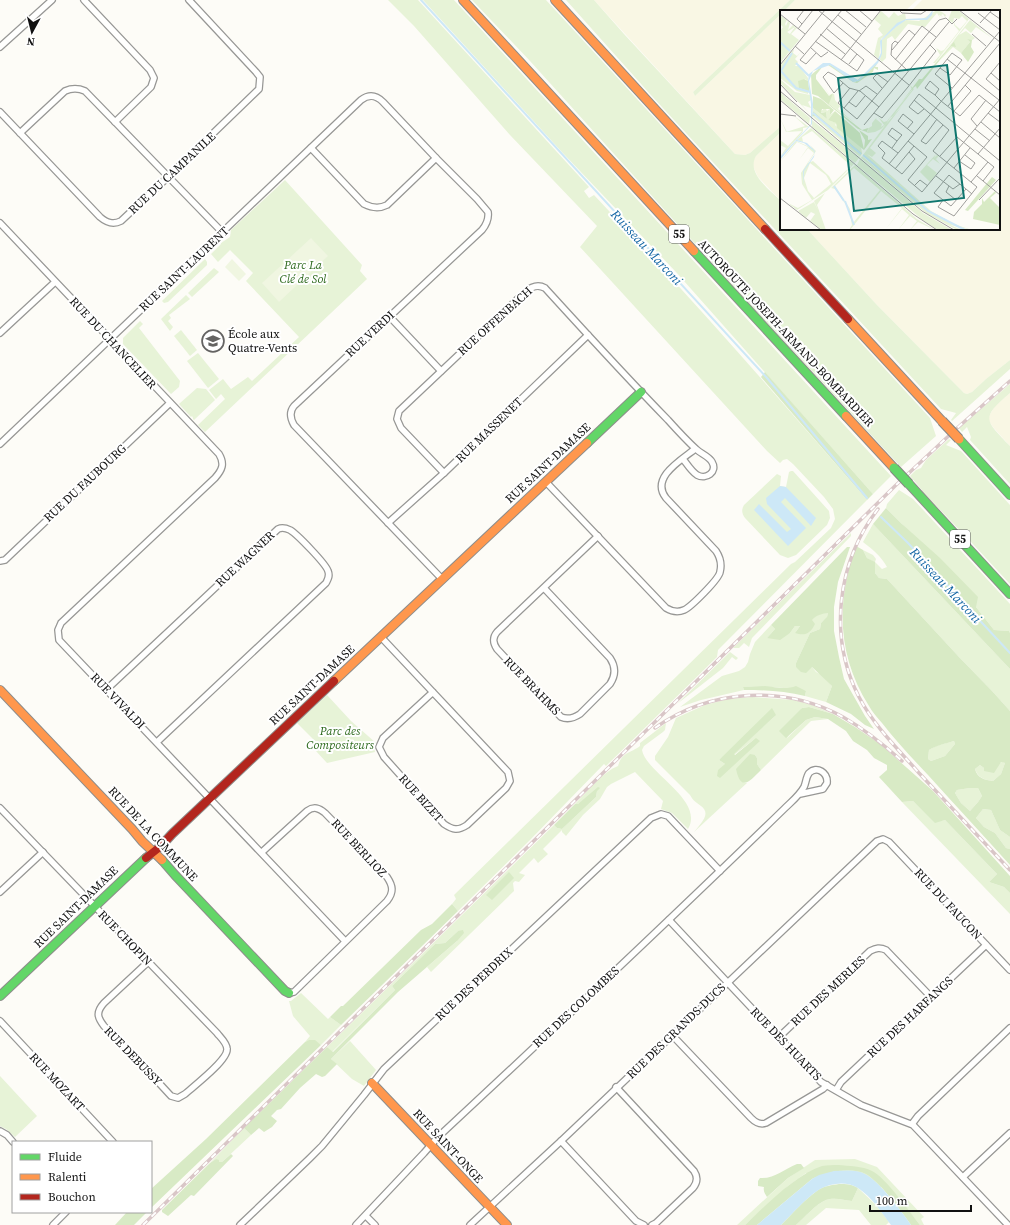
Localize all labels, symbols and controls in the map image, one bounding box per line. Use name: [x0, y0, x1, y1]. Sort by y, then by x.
inset map: [780, 10, 1000, 230]
north arrow: [12, 12, 52, 52]
text: N: [26, 33, 36, 49]
street label: RUE DU CAMPANILE: [125, 128, 219, 218]
water label: Ruisseau Marconi: [606, 205, 686, 289]
street label: RUE SAINT-LAURENT: [136, 223, 233, 315]
road number: 55: [669, 225, 689, 243]
street label: AUTOROUTE JOSEPH-ARMAND-BOMBARDIER: [695, 236, 878, 430]
park label: Parc La Clé de Sol: [280, 257, 327, 287]
street label: RUE OFFENBACH: [454, 283, 536, 359]
street label: RUE DU CHANCELIER: [66, 293, 160, 393]
street label: RUE VERDI: [342, 307, 398, 361]
place label: École aux Quatre-Vents: [228, 326, 297, 356]
school or university icon: École aux Quatre-Vents: [200, 328, 226, 354]
street label: RUE MASSENET: [452, 393, 526, 466]
street label: RUE SAINT-DAMASE: [502, 419, 594, 507]
street label: RUE DU FAUBOURG: [40, 441, 130, 525]
street label: RUE WAGNER: [212, 527, 278, 591]
road number: 55: [950, 530, 970, 548]
water label: Ruisseau Marconi: [905, 543, 985, 627]
street label: RUE SAINT-DAMASE: [266, 641, 358, 729]
street label: RUE BRAHMS: [500, 653, 564, 719]
street label: RUE VIVALDI: [87, 669, 149, 733]
park label: Parc des Compositeurs: [306, 723, 374, 753]
street label: RUE BIZET: [395, 771, 447, 826]
street label: RUE DE LA COMMUNE: [105, 783, 201, 885]
street label: RUE BERLIOZ: [328, 815, 391, 881]
street label: RUE SAINT-DAMASE: [30, 863, 122, 951]
street label: RUE DU FAUCON: [911, 865, 985, 943]
street label: RUE CHOPIN: [95, 907, 156, 969]
street label: RUE DES PERDRIX: [432, 944, 516, 1024]
street label: RUE DES MERLES: [787, 952, 869, 1030]
street label: RUE DES COLOMBES: [529, 963, 623, 1051]
street label: RUE DES HARFANGS: [863, 973, 957, 1061]
street label: RUE DES GRANDS-DUCS: [623, 980, 729, 1082]
street label: RUE DES HUARTS: [747, 1004, 825, 1084]
street label: RUE DEBUSSY: [101, 1023, 166, 1089]
street label: RUE MOZART: [26, 1049, 89, 1115]
street label: RUE SAINT-ONGE: [410, 1106, 486, 1186]
legend: [12, 1141, 152, 1213]
text: Fluide: [48, 1149, 82, 1165]
text: Ralenti: [48, 1169, 87, 1185]
scale bar: [870, 1187, 971, 1213]
text: Bouchon: [48, 1189, 96, 1205]
text: 100 m: [876, 1193, 908, 1209]

